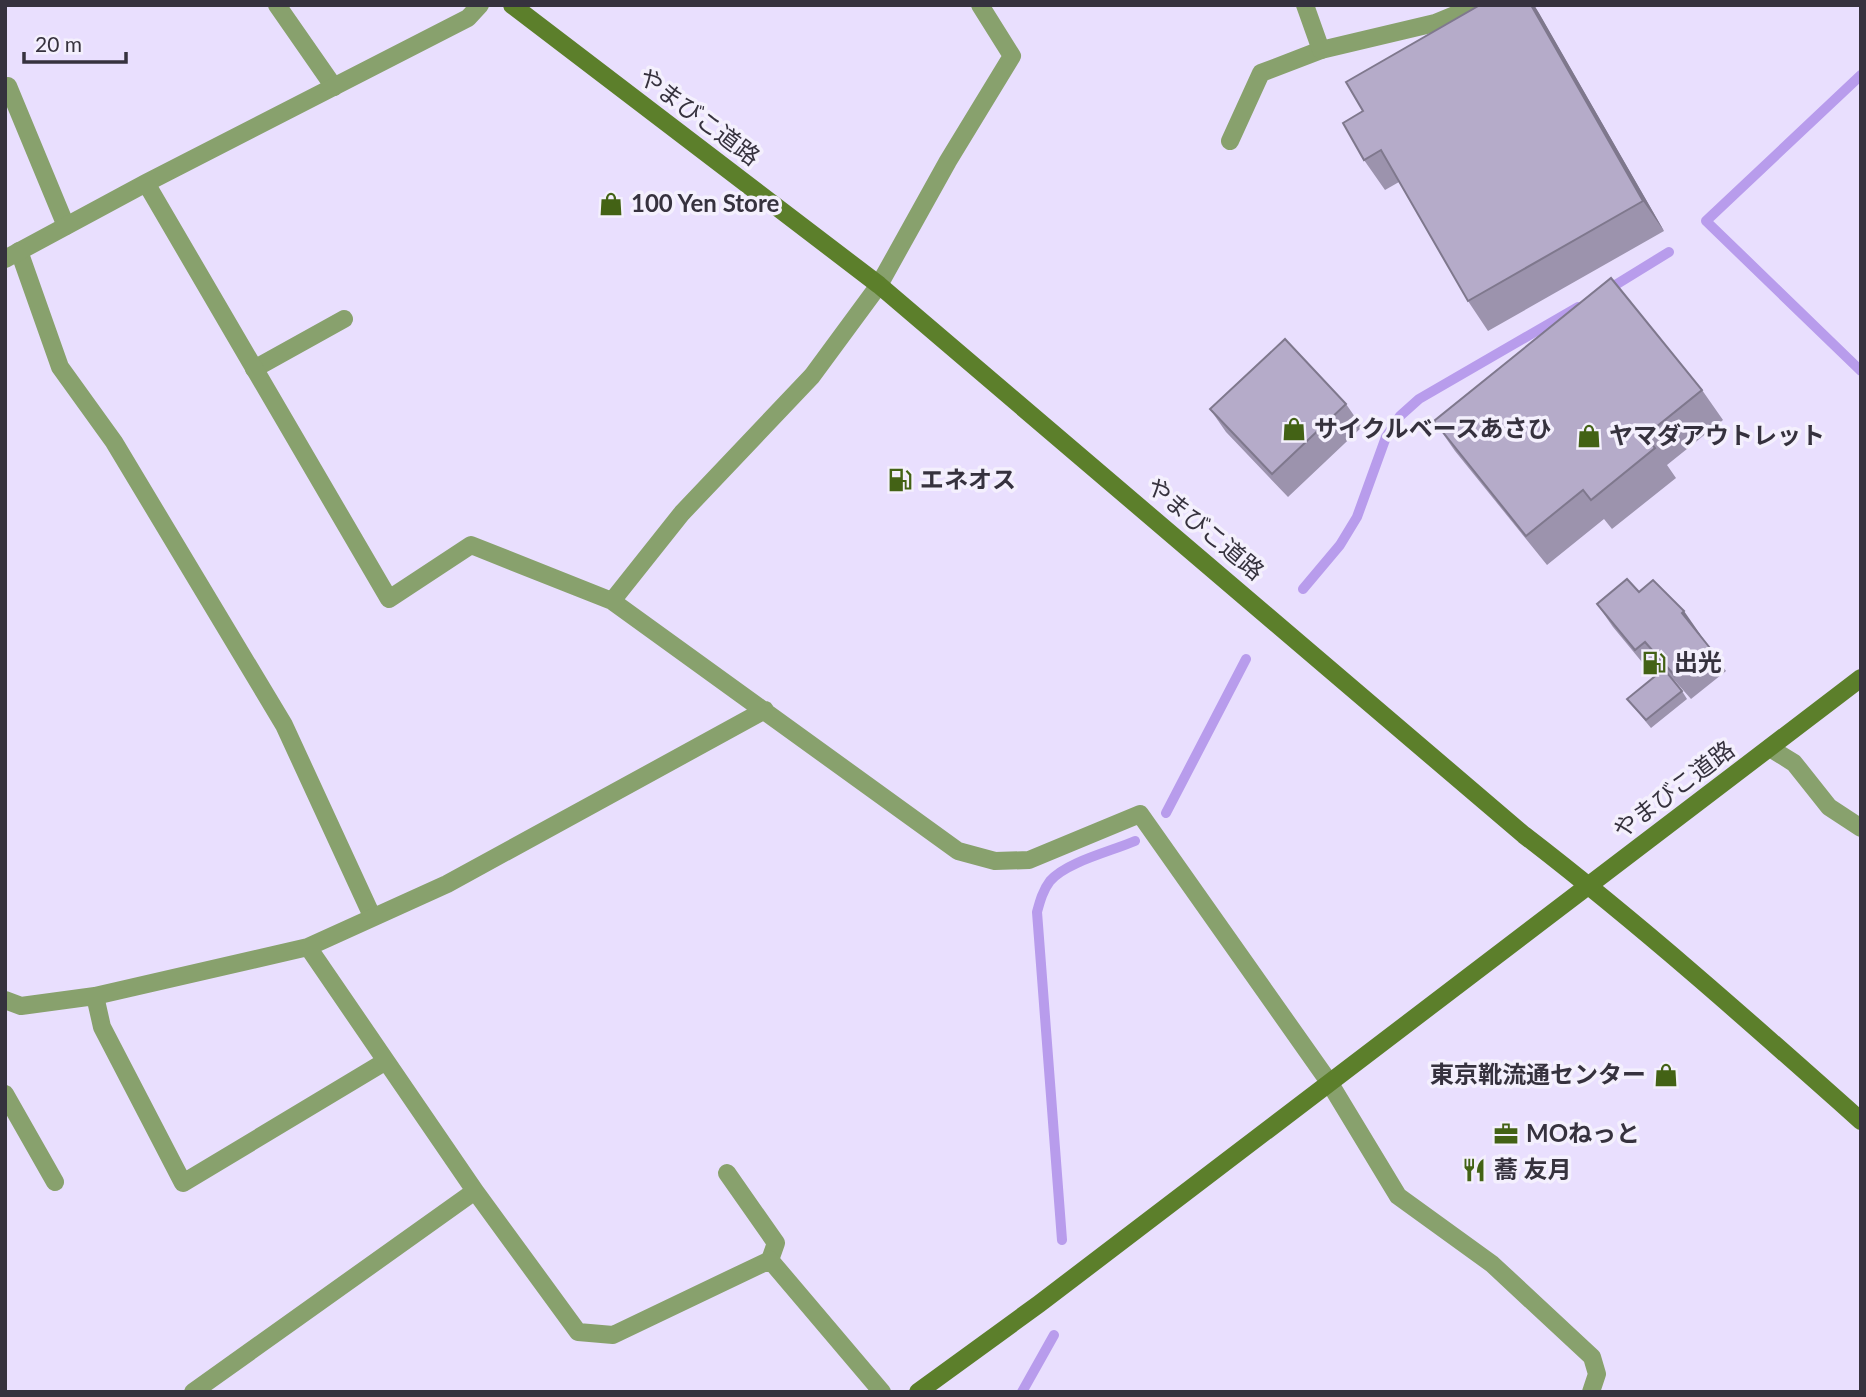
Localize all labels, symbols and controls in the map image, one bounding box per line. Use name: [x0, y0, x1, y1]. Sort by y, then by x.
scale bar: [24, 21, 126, 65]
text: 20 m: [35, 31, 82, 56]
street label: やまびこ道路: [634, 61, 766, 171]
place label: 100 Yen Store: [631, 188, 780, 217]
shop icon: 100 Yen Store: [597, 190, 625, 218]
place label: サイクルベースあさひ: [1314, 413, 1552, 442]
shop icon: サイクルベースあさひ: [1280, 415, 1308, 443]
place label: ヤマダアウトレット: [1609, 420, 1825, 449]
shop icon: ヤマダアウトレット: [1575, 422, 1603, 450]
place label: エネオス: [920, 464, 1016, 493]
fuel station icon: エネオス: [886, 466, 914, 494]
street label: やまびこ道路: [1141, 470, 1270, 585]
place label: 出光: [1674, 647, 1722, 676]
fuel station icon: 出光: [1640, 649, 1668, 677]
street label: やまびこ道路: [1607, 734, 1739, 844]
place label: 東京靴流通センター: [1430, 1059, 1646, 1088]
shop icon: 東京靴流通センター: [1652, 1061, 1680, 1089]
place label: MOねっと: [1526, 1118, 1640, 1147]
office icon: MOねっと: [1492, 1120, 1520, 1148]
place label: 蕎 友月: [1494, 1154, 1572, 1183]
restaurant icon: 蕎 友月: [1460, 1156, 1488, 1184]

